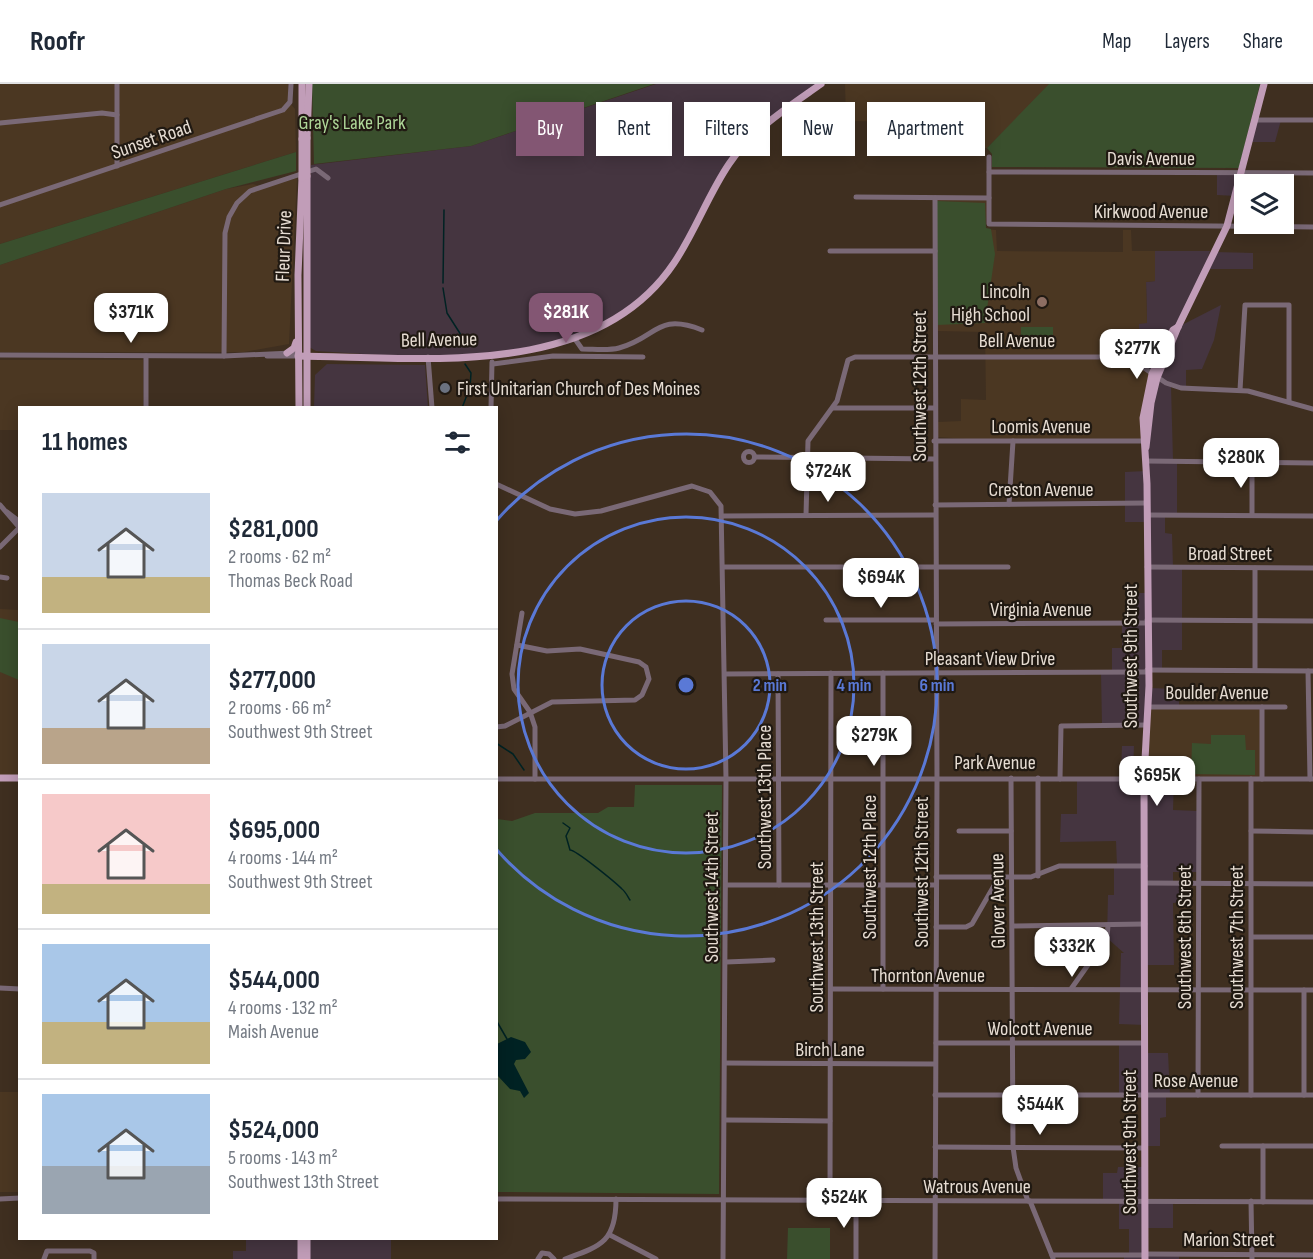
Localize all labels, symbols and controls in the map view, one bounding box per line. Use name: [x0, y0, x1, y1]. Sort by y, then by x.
text: Roofr: [30, 25, 85, 58]
text: Map: [1102, 29, 1131, 54]
text: Layers: [1164, 29, 1210, 54]
text: Share: [1243, 29, 1283, 54]
chip: Buy: [516, 102, 584, 156]
chip: Rent: [596, 102, 672, 156]
chip: Filters: [684, 102, 770, 156]
chip: New: [782, 102, 855, 156]
chip: Apartment: [867, 102, 985, 156]
park label: Gray's Lake Park: [298, 111, 406, 135]
street label: Sunset Road: [108, 115, 195, 165]
street label: Davis Avenue: [1107, 147, 1195, 171]
map controls: [1234, 174, 1294, 234]
button: layers: [1234, 174, 1294, 234]
street label: Kirkwood Avenue: [1094, 200, 1208, 224]
street label: Fleur Drive: [271, 210, 297, 282]
place label: Lincoln High School: [951, 280, 1030, 327]
pin: $371K: [89, 293, 173, 344]
pin: $281K: [524, 293, 608, 344]
marker: Lincoln High School: [1035, 295, 1049, 309]
text: $371K: [108, 300, 154, 324]
text: $281K: [543, 300, 589, 324]
street label: Southwest 12th Street: [908, 310, 932, 462]
street label: Bell Avenue: [401, 327, 477, 353]
street label: Bell Avenue: [979, 329, 1055, 353]
pin: $277K: [1095, 329, 1179, 380]
text: $277K: [1114, 336, 1160, 360]
place label: First Unitarian Church of Des Moines: [457, 377, 700, 401]
marker: First Unitarian Church of Des Moines: [438, 381, 452, 395]
street label: Loomis Avenue: [991, 415, 1091, 439]
icon: filters: [441, 426, 474, 459]
text: 11 homes: [42, 427, 128, 458]
pin: $280K: [1199, 438, 1283, 489]
text: $280K: [1217, 445, 1265, 469]
pin: $724K: [786, 452, 870, 503]
text: $724K: [805, 459, 851, 483]
street label: Creston Avenue: [988, 478, 1094, 502]
text: $281,000: [228, 514, 319, 545]
icon: home: [90, 517, 162, 589]
street label: Broad Street: [1188, 542, 1272, 566]
text: 2 rooms · 62 m²: [228, 545, 331, 569]
pin: $694K: [839, 558, 923, 609]
text: $694K: [857, 565, 905, 589]
text: Thomas Beck Road: [228, 569, 353, 593]
street label: Southwest 9th Street: [1119, 584, 1143, 728]
street label: Virginia Avenue: [990, 598, 1092, 622]
street label: Pleasant View Drive: [925, 647, 1055, 671]
text: $277,000: [228, 665, 316, 696]
icon: home: [90, 668, 162, 740]
centre of rings: [676, 675, 696, 695]
text: 2 min: [753, 675, 787, 696]
text: 4 min: [837, 675, 871, 696]
text: 6 min: [920, 675, 954, 696]
street label: Boulder Avenue: [1165, 681, 1269, 705]
text: 2 rooms · 66 m²: [228, 696, 332, 720]
pin: $279K: [832, 716, 916, 767]
text: Southwest 9th Street: [228, 720, 373, 744]
text: $279K: [850, 723, 898, 747]
street label: Southwest 13th Place: [753, 725, 777, 869]
street label: Park Avenue: [954, 751, 1036, 775]
pin: $695K: [1115, 756, 1199, 807]
text: $695K: [1133, 763, 1181, 787]
street label: Southwest 12th Place: [858, 795, 882, 939]
street label: Southwest 12th Street: [910, 796, 934, 948]
street label: Southwest 14th Street: [700, 812, 724, 962]
text: $695,000: [228, 815, 320, 846]
icon: home: [90, 818, 162, 890]
text: 4 rooms · 144 m²: [228, 846, 338, 870]
street label: Glover Avenue: [985, 853, 1011, 949]
street label: Southwest 13th Street: [805, 862, 829, 1012]
street label: Southwest 8th Street: [1173, 865, 1197, 1009]
street label: Southwest 7th Street: [1225, 865, 1249, 1009]
text: Southwest 9th Street: [228, 870, 373, 894]
pin: $332K: [1030, 927, 1114, 978]
text: $332K: [1049, 934, 1095, 958]
street label: Thornton Avenue: [871, 964, 985, 988]
text: $544,000: [228, 965, 320, 996]
icon: home: [90, 968, 162, 1040]
text: 4 rooms · 132 m²: [228, 996, 338, 1020]
street label: Wolcott Avenue: [987, 1017, 1093, 1041]
text: Maish Avenue: [228, 1020, 319, 1044]
street label: Birch Lane: [795, 1038, 865, 1062]
street label: Rose Avenue: [1154, 1069, 1238, 1093]
street label: Southwest 9th Street: [1118, 1070, 1142, 1214]
pin: $544K: [998, 1085, 1082, 1136]
text: $544K: [1016, 1092, 1064, 1116]
text: $524,000: [228, 1115, 319, 1146]
icon: home: [90, 1118, 162, 1190]
text: 5 rooms · 143 m²: [228, 1146, 338, 1170]
text: Southwest 13th Street: [228, 1170, 379, 1194]
street label: Watrous Avenue: [923, 1175, 1031, 1199]
pin: $524K: [802, 1178, 886, 1229]
text: $524K: [821, 1185, 867, 1209]
street label: Marion Street: [1183, 1228, 1275, 1252]

